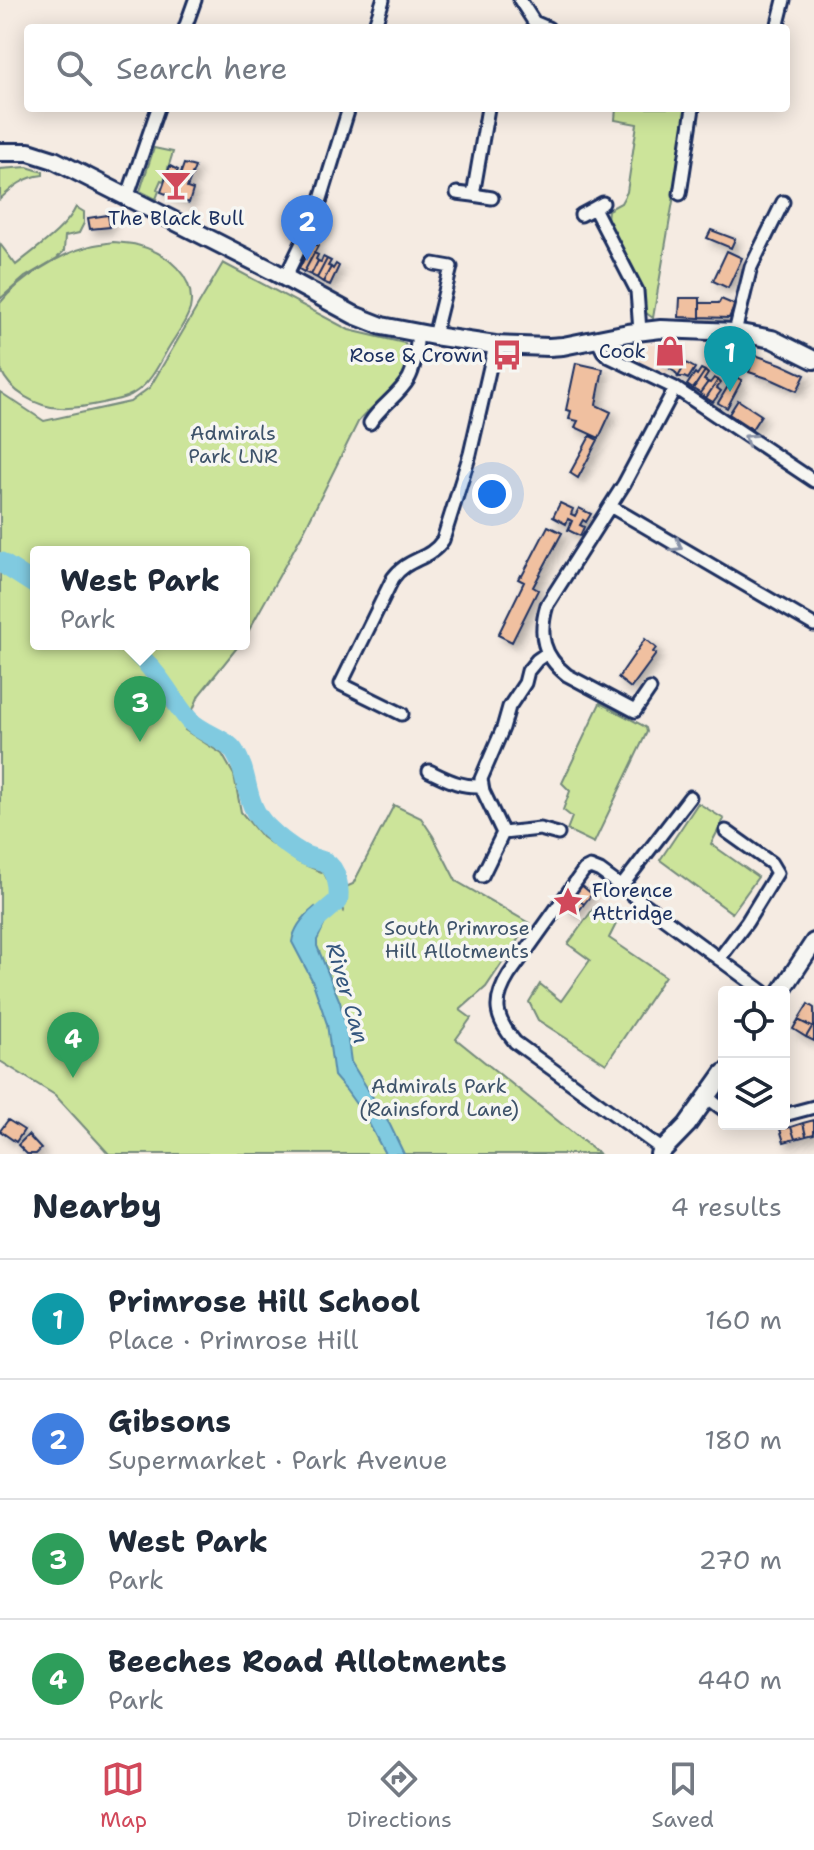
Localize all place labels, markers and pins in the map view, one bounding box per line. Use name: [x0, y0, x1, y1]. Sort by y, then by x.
bar icon: The Black Bull: [159, 168, 193, 202]
pin: 2: [281, 195, 333, 261]
place label: The Black Bull: [108, 205, 244, 231]
pin: 1: [704, 326, 756, 392]
shop icon: Cook: [653, 334, 687, 368]
bus stop icon: Rose & Crown: [490, 338, 524, 372]
place label: Cook: [599, 338, 646, 364]
place label: Rose & Crown: [350, 342, 483, 368]
pin: 3: [114, 676, 166, 742]
place label: Florence Attridge: [592, 877, 673, 926]
place icon: Florence Attridge: [551, 885, 585, 919]
pin: 4: [47, 1012, 99, 1078]

